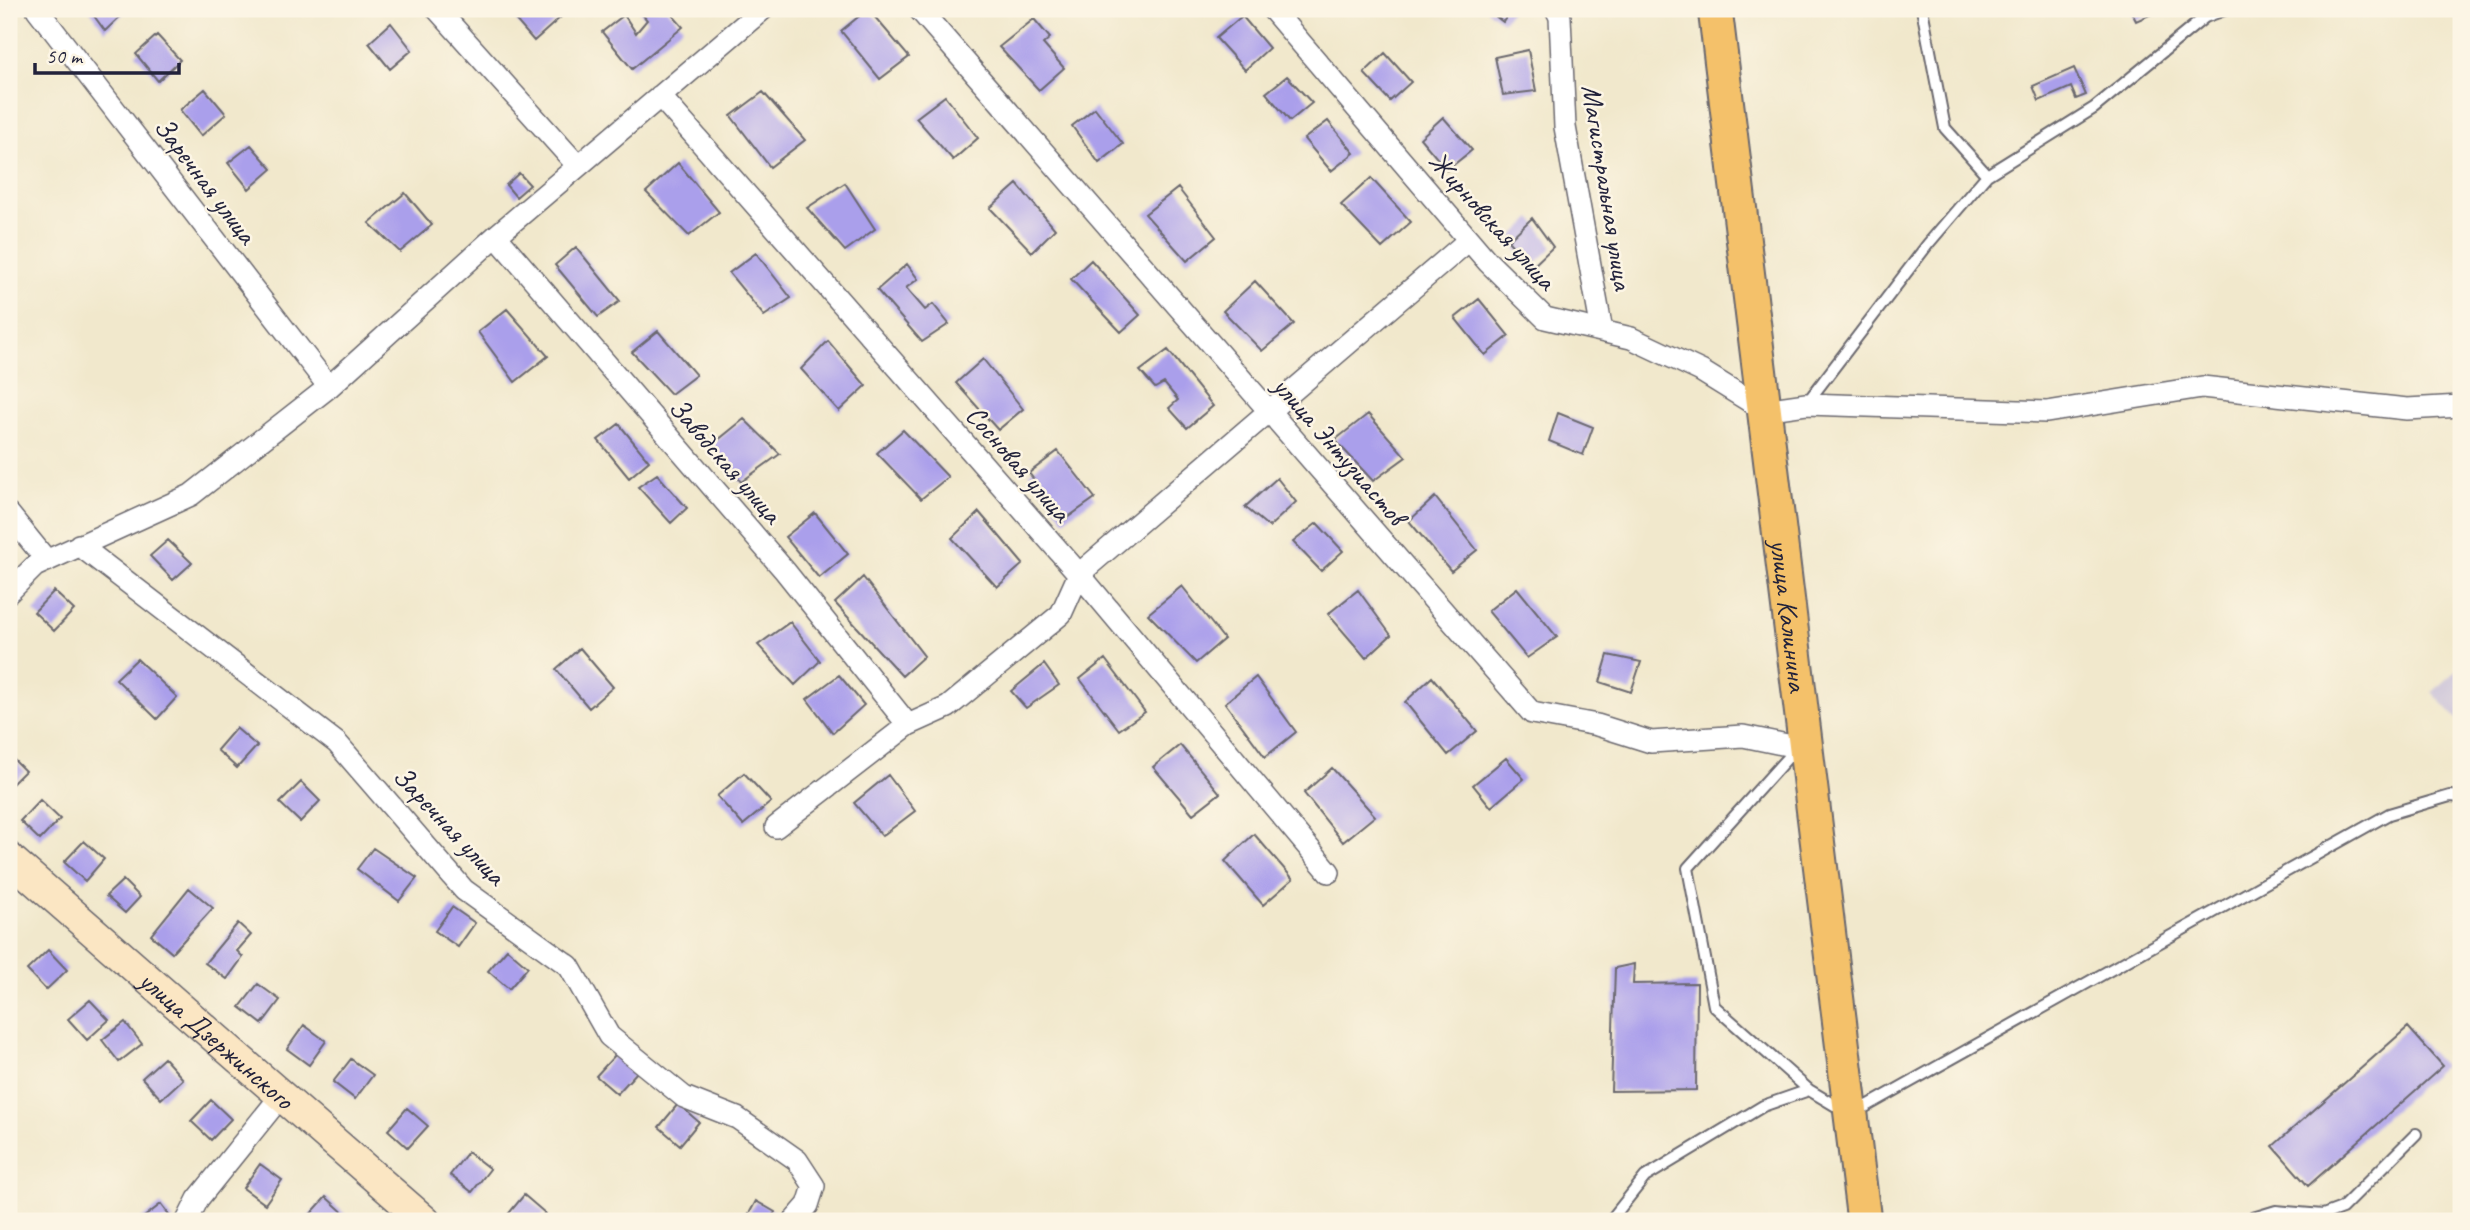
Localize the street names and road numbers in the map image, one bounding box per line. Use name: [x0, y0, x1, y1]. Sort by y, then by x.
street label: Магистральная улица: [1574, 82, 1641, 294]
street label: Заречная улица: [147, 110, 266, 252]
street label: Жирновская улица: [1421, 144, 1565, 298]
street label: улица Энтузиастов: [1264, 367, 1417, 535]
street label: Заводская улица: [661, 390, 791, 532]
street label: Сосновая улица: [958, 398, 1080, 530]
street label: улица Калинина: [1762, 535, 1816, 695]
street label: Заречная улица: [386, 759, 515, 893]
street label: улица Дзержинского: [130, 962, 303, 1118]

